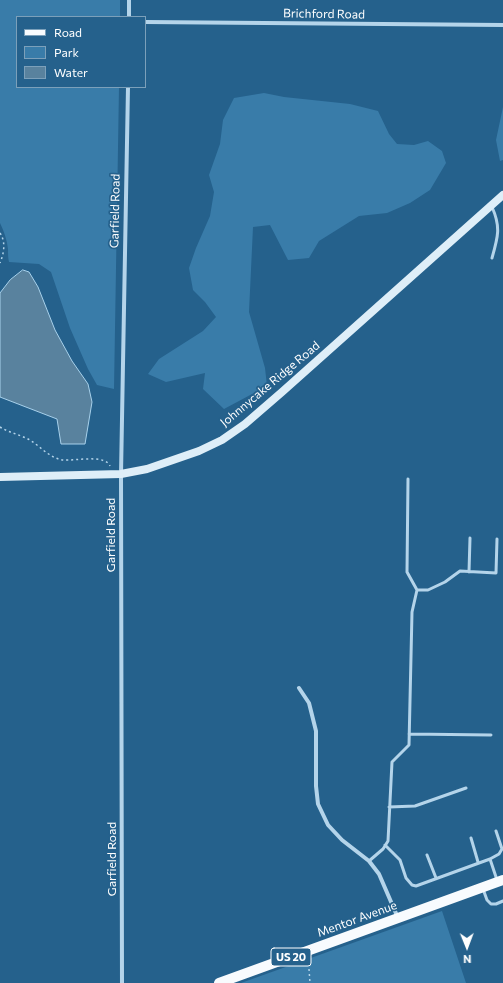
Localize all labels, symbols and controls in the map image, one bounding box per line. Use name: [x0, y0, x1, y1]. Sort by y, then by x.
street label: Brichford Road: [283, 6, 365, 22]
legend: [16, 16, 146, 88]
text: Road: [54, 25, 82, 39]
text: Park: [54, 45, 79, 59]
text: Water: [54, 65, 88, 79]
street label: Garfield Road: [107, 174, 123, 248]
street label: Johnnycake Ridge Road: [217, 338, 323, 430]
street label: Garfield Road: [104, 498, 118, 572]
street label: Garfield Road: [105, 822, 119, 896]
street label: Mentor Avenue: [315, 898, 399, 940]
north arrow: [447, 927, 487, 967]
road number: US 20: [271, 948, 311, 966]
text: N: [463, 953, 471, 966]

